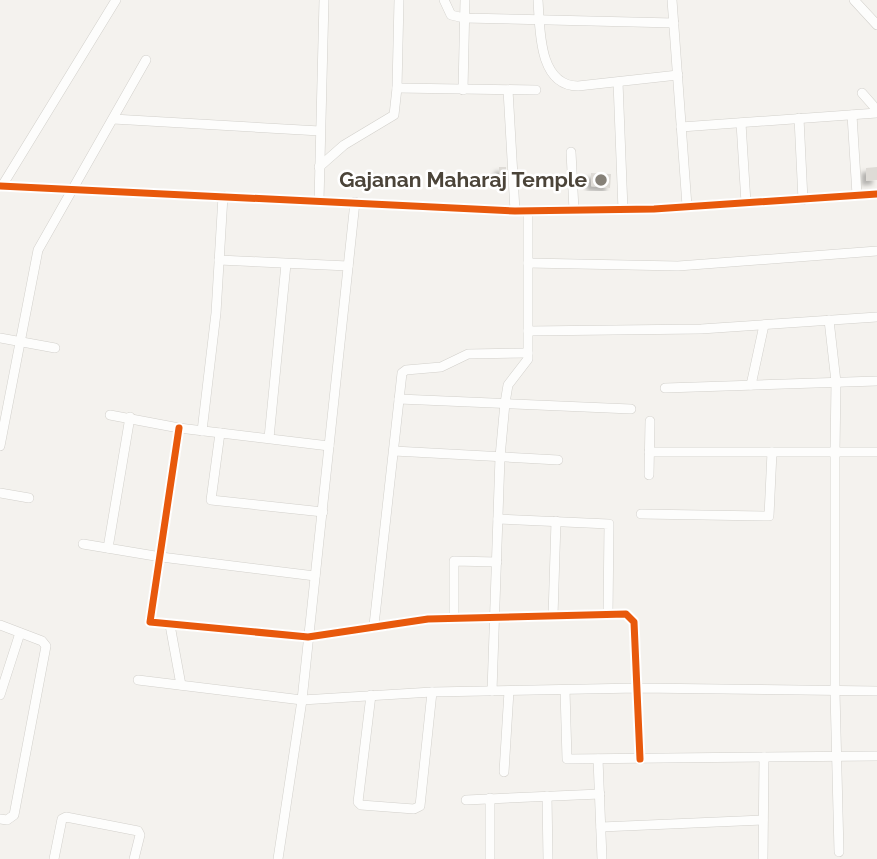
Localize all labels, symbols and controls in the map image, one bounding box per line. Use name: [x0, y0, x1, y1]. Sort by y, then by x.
place label: Gajanan Maharaj Temple: [339, 167, 587, 192]
marker: Gajanan Maharaj Temple: [593, 172, 609, 188]

